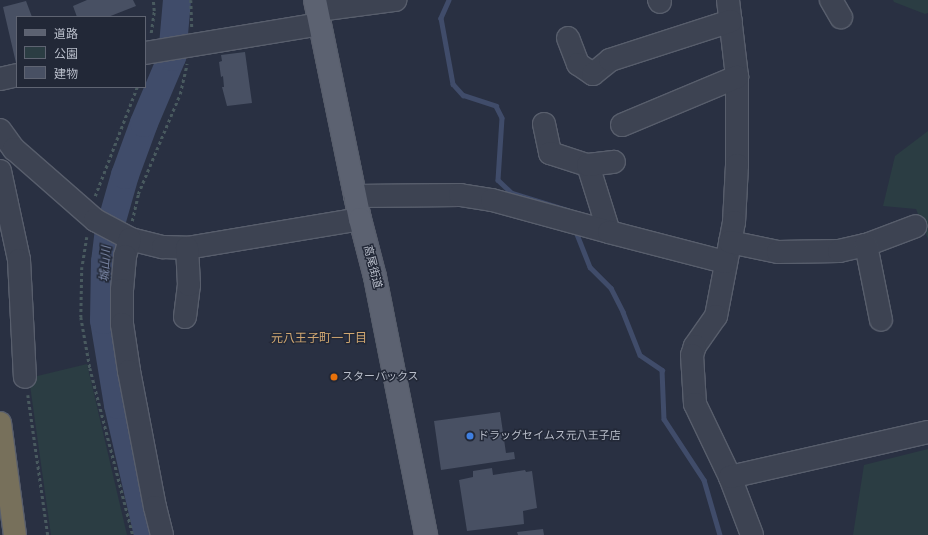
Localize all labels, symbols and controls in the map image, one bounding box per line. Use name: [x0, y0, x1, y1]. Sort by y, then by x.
legend: [16, 16, 146, 88]
text: 道路: [54, 27, 78, 41]
text: 公園: [54, 47, 78, 61]
text: 建物: [54, 67, 78, 81]
street label: 高尾街道: [360, 244, 384, 290]
water label: 城山川: [98, 246, 114, 282]
district label: 元八王子町一丁目: [271, 332, 367, 346]
place label: スターバックス: [342, 370, 419, 384]
marker: スターバックス: [329, 372, 339, 382]
place label: ドラッグセイムス元八王子店: [478, 429, 621, 443]
marker: ドラッグセイムス元八王子店: [465, 431, 475, 441]

